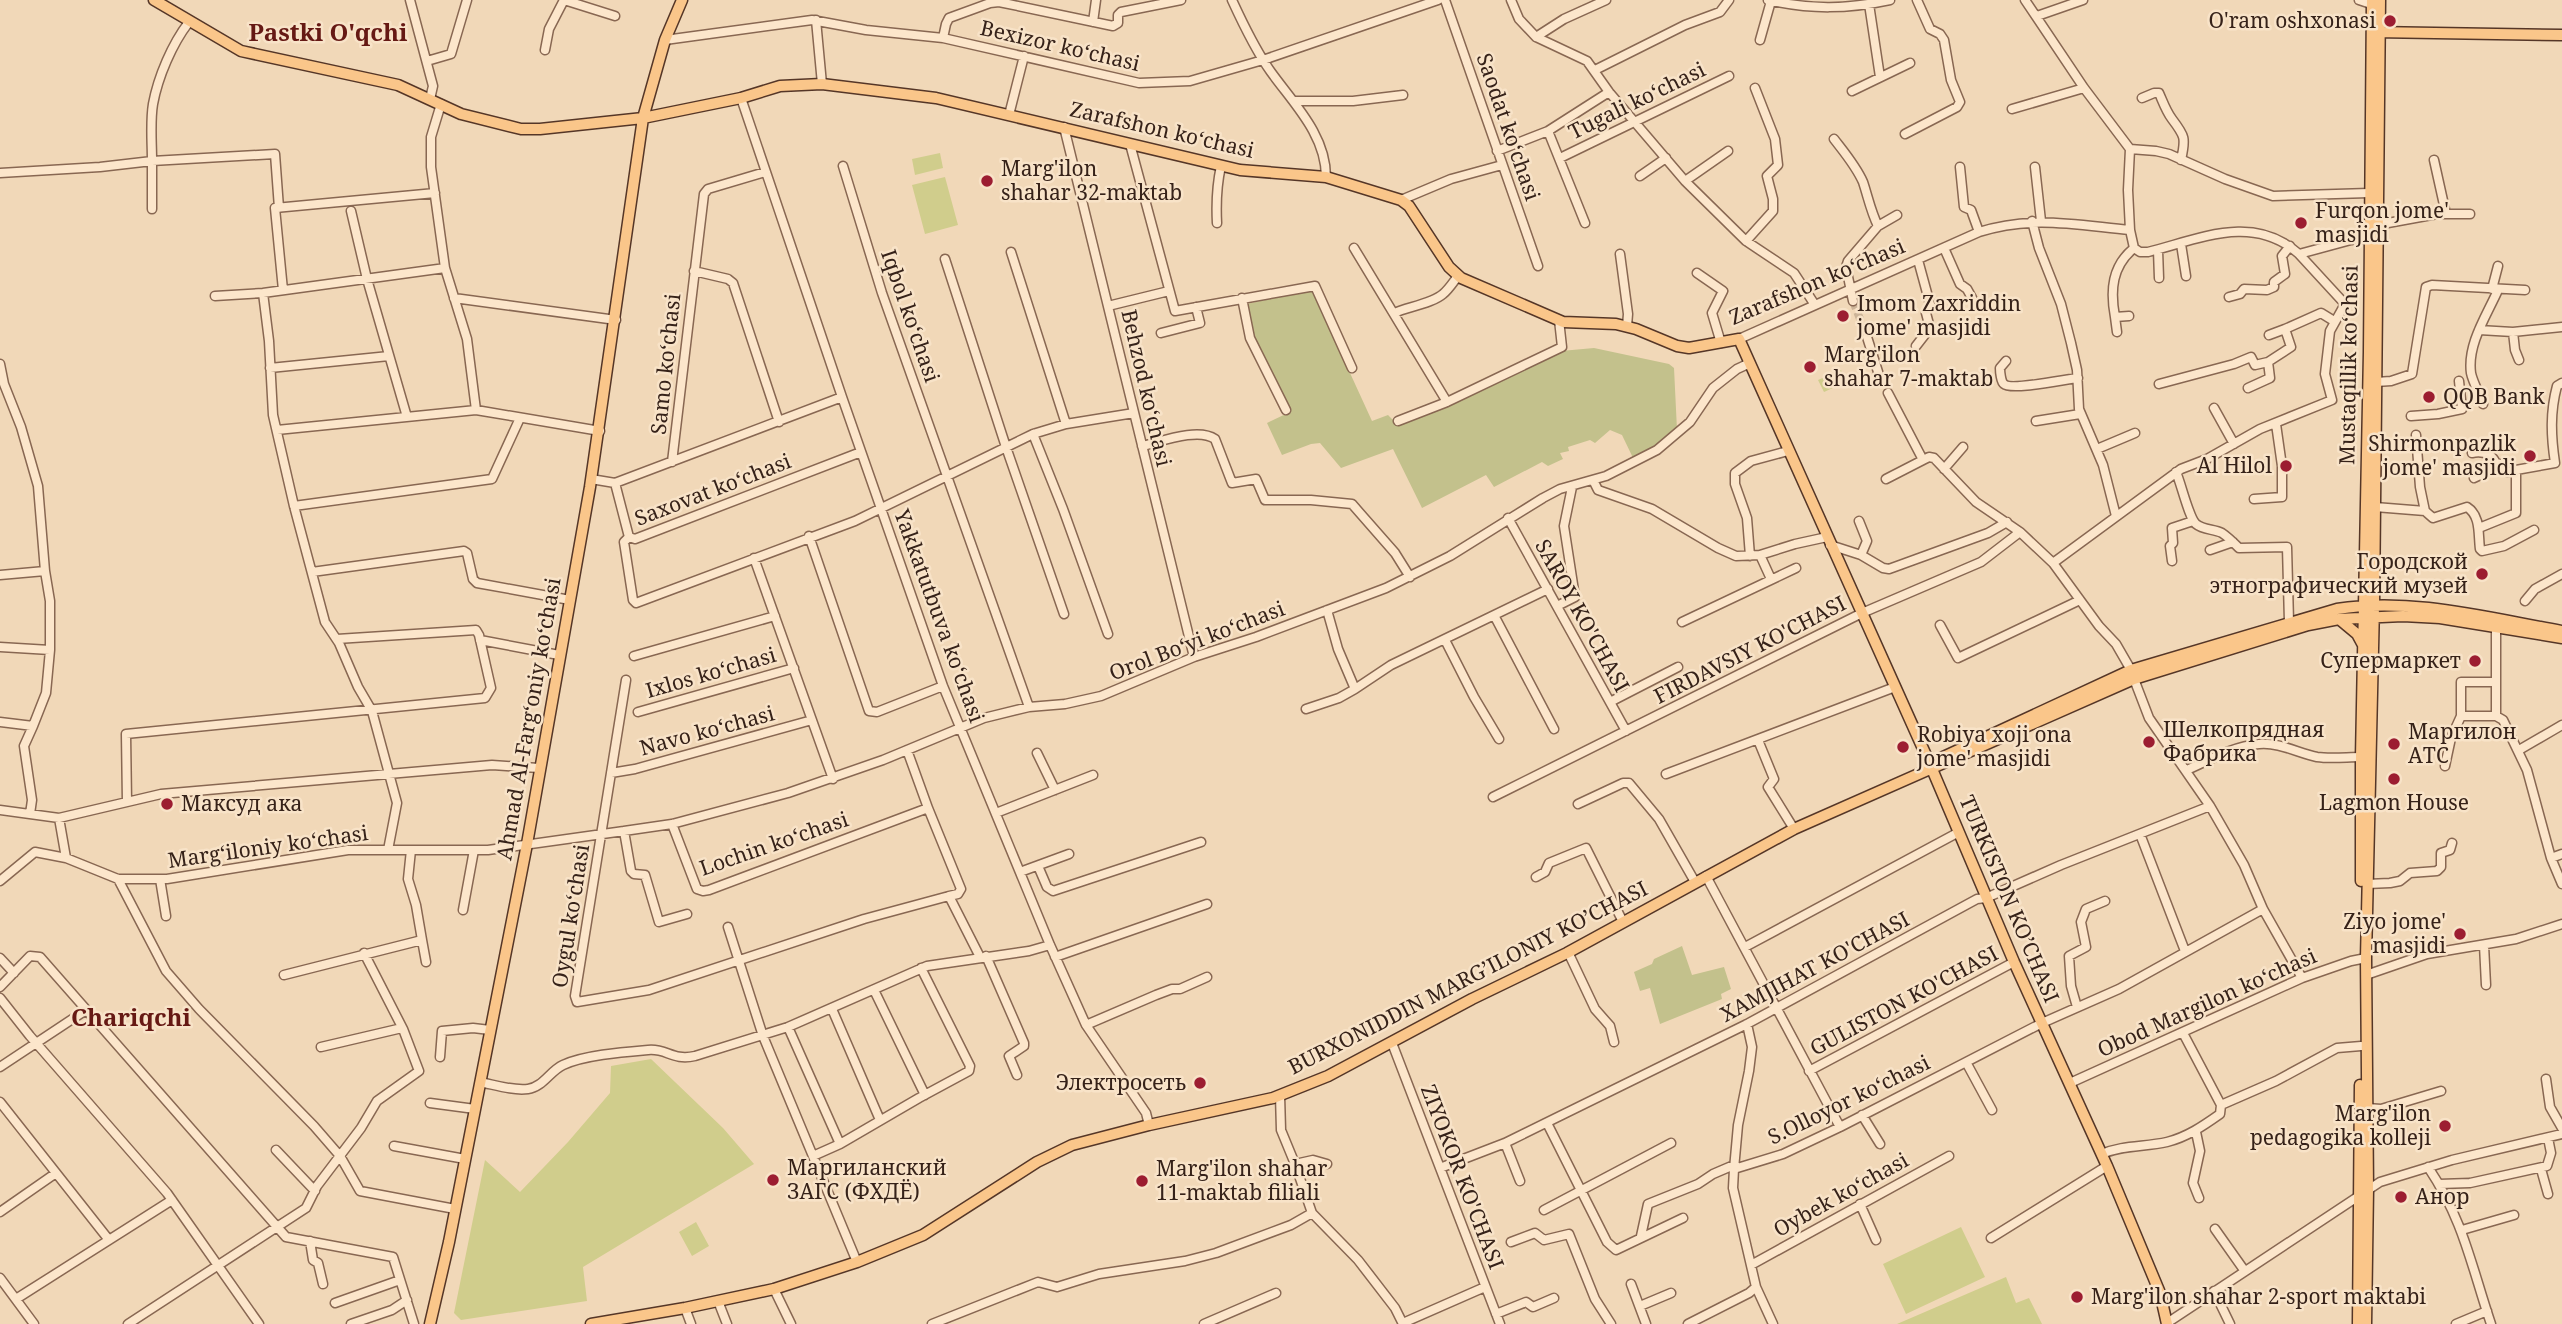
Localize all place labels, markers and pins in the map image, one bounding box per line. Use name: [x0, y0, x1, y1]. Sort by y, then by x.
place label: O'ram oshxonasi: [2208, 6, 2376, 34]
marker: O'ram oshxonasi: [2382, 13, 2398, 29]
place label: Marg'ilon shahar 32-maktab: [1001, 154, 1182, 206]
marker: Marg'ilon shahar 32-maktab: [979, 173, 995, 189]
place label: Furqon jome' masjidi: [2315, 196, 2449, 248]
marker: Furqon jome' masjidi: [2293, 215, 2309, 231]
place label: Imom Zaxriddin jome' masjidi: [1856, 289, 2021, 341]
marker: Imom Zaxriddin jome' masjidi: [1835, 308, 1851, 324]
place label: Marg'ilon shahar 7-maktab: [1824, 340, 1993, 392]
marker: Marg'ilon shahar 7-maktab: [1802, 359, 1818, 375]
place label: QQB Bank: [2443, 382, 2545, 410]
marker: QQB Bank: [2421, 389, 2437, 405]
place label: Shirmonpazlik jome' masjidi: [2368, 429, 2517, 481]
marker: Shirmonpazlik jome' masjidi: [2522, 448, 2538, 464]
place label: Al Hilol: [2197, 451, 2272, 479]
marker: Al Hilol: [2278, 458, 2294, 474]
place label: Городской этнографический музей: [2210, 547, 2468, 599]
marker: Городской этнографический музей: [2474, 566, 2490, 582]
place label: Супермаркет: [2320, 646, 2461, 674]
marker: Супермаркет: [2467, 653, 2483, 669]
place label: Шелкопрядная Фабрика: [2163, 715, 2324, 767]
place label: Маргилон АТС: [2408, 717, 2517, 769]
place label: Robiya xoji ona jome' masjidi: [1916, 720, 2072, 772]
marker: Шелкопрядная Фабрика: [2141, 734, 2157, 750]
marker: Маргилон АТС: [2386, 736, 2402, 752]
marker: Robiya xoji ona jome' masjidi: [1895, 739, 1911, 755]
marker: Lagmon House: [2386, 771, 2402, 787]
place label: Lagmon House: [2319, 788, 2469, 816]
place label: Максуд ака: [181, 789, 303, 817]
marker: Максуд ака: [159, 796, 175, 812]
place label: Ziyo jome' masjidi: [2343, 907, 2446, 959]
marker: Ziyo jome' masjidi: [2452, 926, 2468, 942]
place label: Электросеть: [1056, 1068, 1186, 1096]
marker: Электросеть: [1192, 1075, 1208, 1091]
place label: Marg'ilon pedagogika kolleji: [2250, 1099, 2431, 1151]
marker: Marg'ilon pedagogika kolleji: [2437, 1118, 2453, 1134]
place label: Маргиланский ЗАГС (ФХДЁ): [787, 1153, 947, 1205]
place label: Marg'ilon shahar 11-maktab filiali: [1156, 1154, 1327, 1206]
marker: Маргиланский ЗАГС (ФХДЁ): [765, 1172, 781, 1188]
marker: Marg'ilon shahar 11-maktab filiali: [1134, 1173, 1150, 1189]
place label: Анор: [2415, 1182, 2469, 1210]
marker: Анор: [2393, 1189, 2409, 1205]
place label: Marg'ilon shahar 2-sport maktabi: [2091, 1282, 2426, 1310]
marker: Marg'ilon shahar 2-sport maktabi: [2069, 1289, 2085, 1305]

